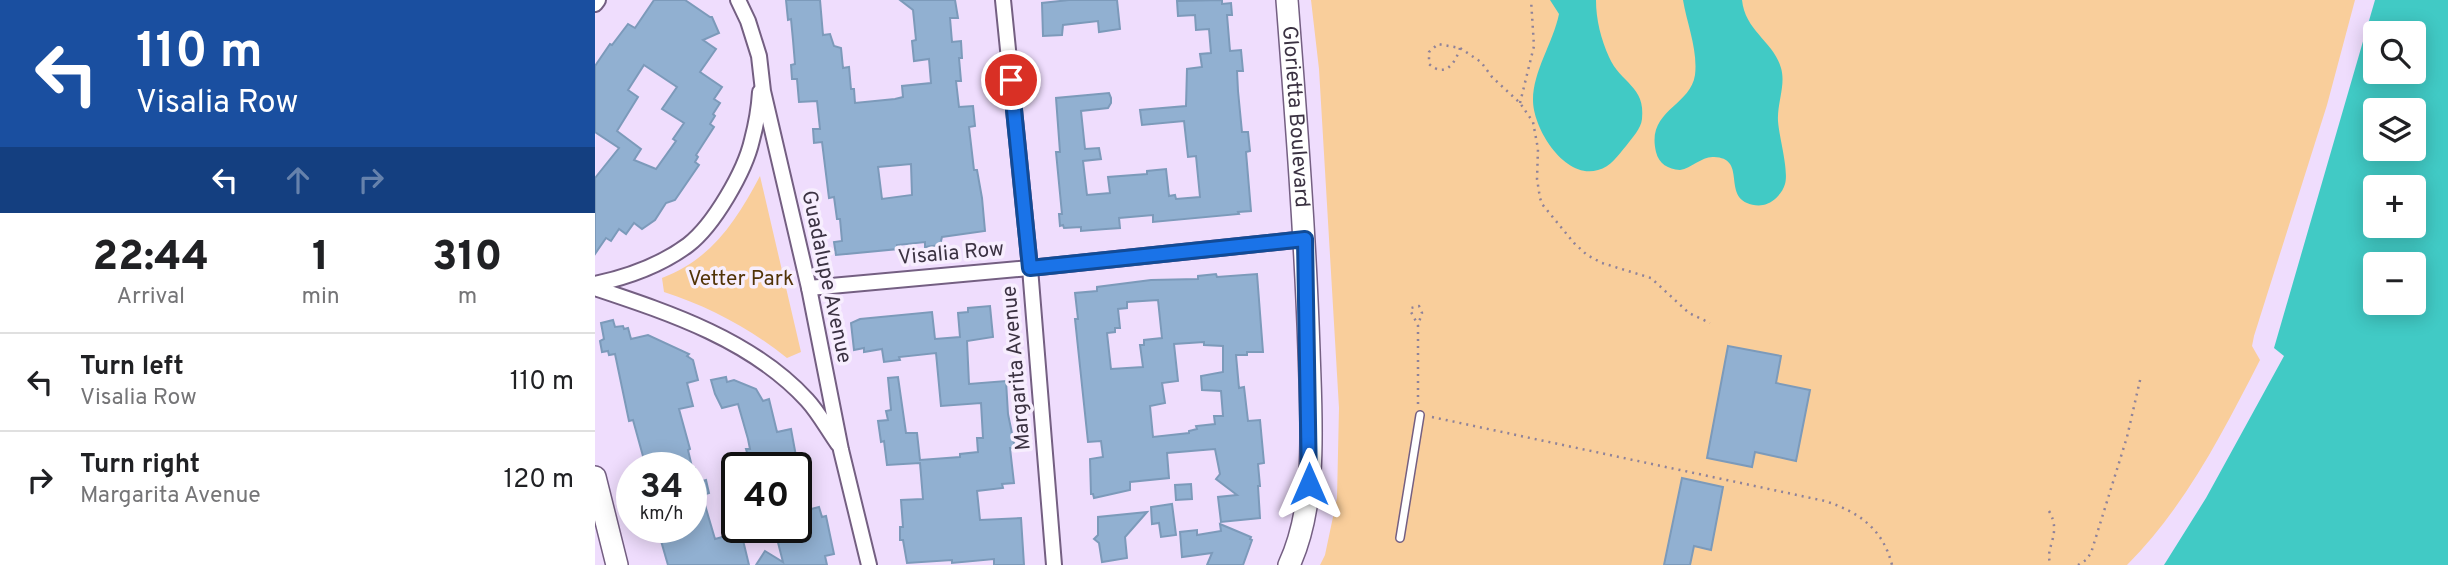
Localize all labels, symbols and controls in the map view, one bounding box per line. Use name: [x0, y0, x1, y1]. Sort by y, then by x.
map controls: [2363, 21, 2426, 315]
button: search: [2363, 21, 2426, 84]
text: 110 m: [136, 23, 263, 85]
street label: Glorietta Boulevard: [1276, 25, 1315, 209]
icon: left: [21, 28, 112, 119]
pin: [981, 50, 1041, 110]
icon: arrive: [992, 61, 1030, 99]
text: Visalia Row: [136, 84, 298, 124]
button: layers: [2363, 98, 2426, 161]
icon: left: [206, 161, 244, 199]
icon: ahead: [279, 161, 317, 199]
icon: right: [352, 161, 390, 199]
button: +: [2363, 175, 2426, 238]
street label: Guadalupe Avenue: [795, 188, 857, 366]
text: 22:44: [93, 232, 209, 285]
text: 1: [312, 232, 329, 285]
text: 310: [432, 232, 502, 285]
street label: Visalia Row: [897, 236, 1005, 272]
button: −: [2363, 252, 2426, 315]
park label: Vetter Park: [688, 266, 794, 293]
text: Arrival: [116, 283, 185, 312]
text: min: [301, 283, 340, 312]
text: m: [458, 283, 477, 312]
street label: Margarita Avenue: [996, 285, 1038, 451]
text: Turn left: [80, 351, 184, 384]
icon: left: [21, 363, 59, 401]
text: 110 m: [510, 366, 574, 399]
text: Visalia Row: [80, 384, 197, 413]
position arrow: [1272, 447, 1346, 521]
text: Turn right: [80, 449, 200, 482]
speed limit sign: 40: [721, 452, 812, 543]
icon: right: [21, 461, 59, 499]
text: 120 m: [504, 464, 574, 497]
text: 34: [640, 466, 683, 510]
text: Margarita Avenue: [80, 482, 261, 511]
text: km/h: [640, 503, 683, 526]

